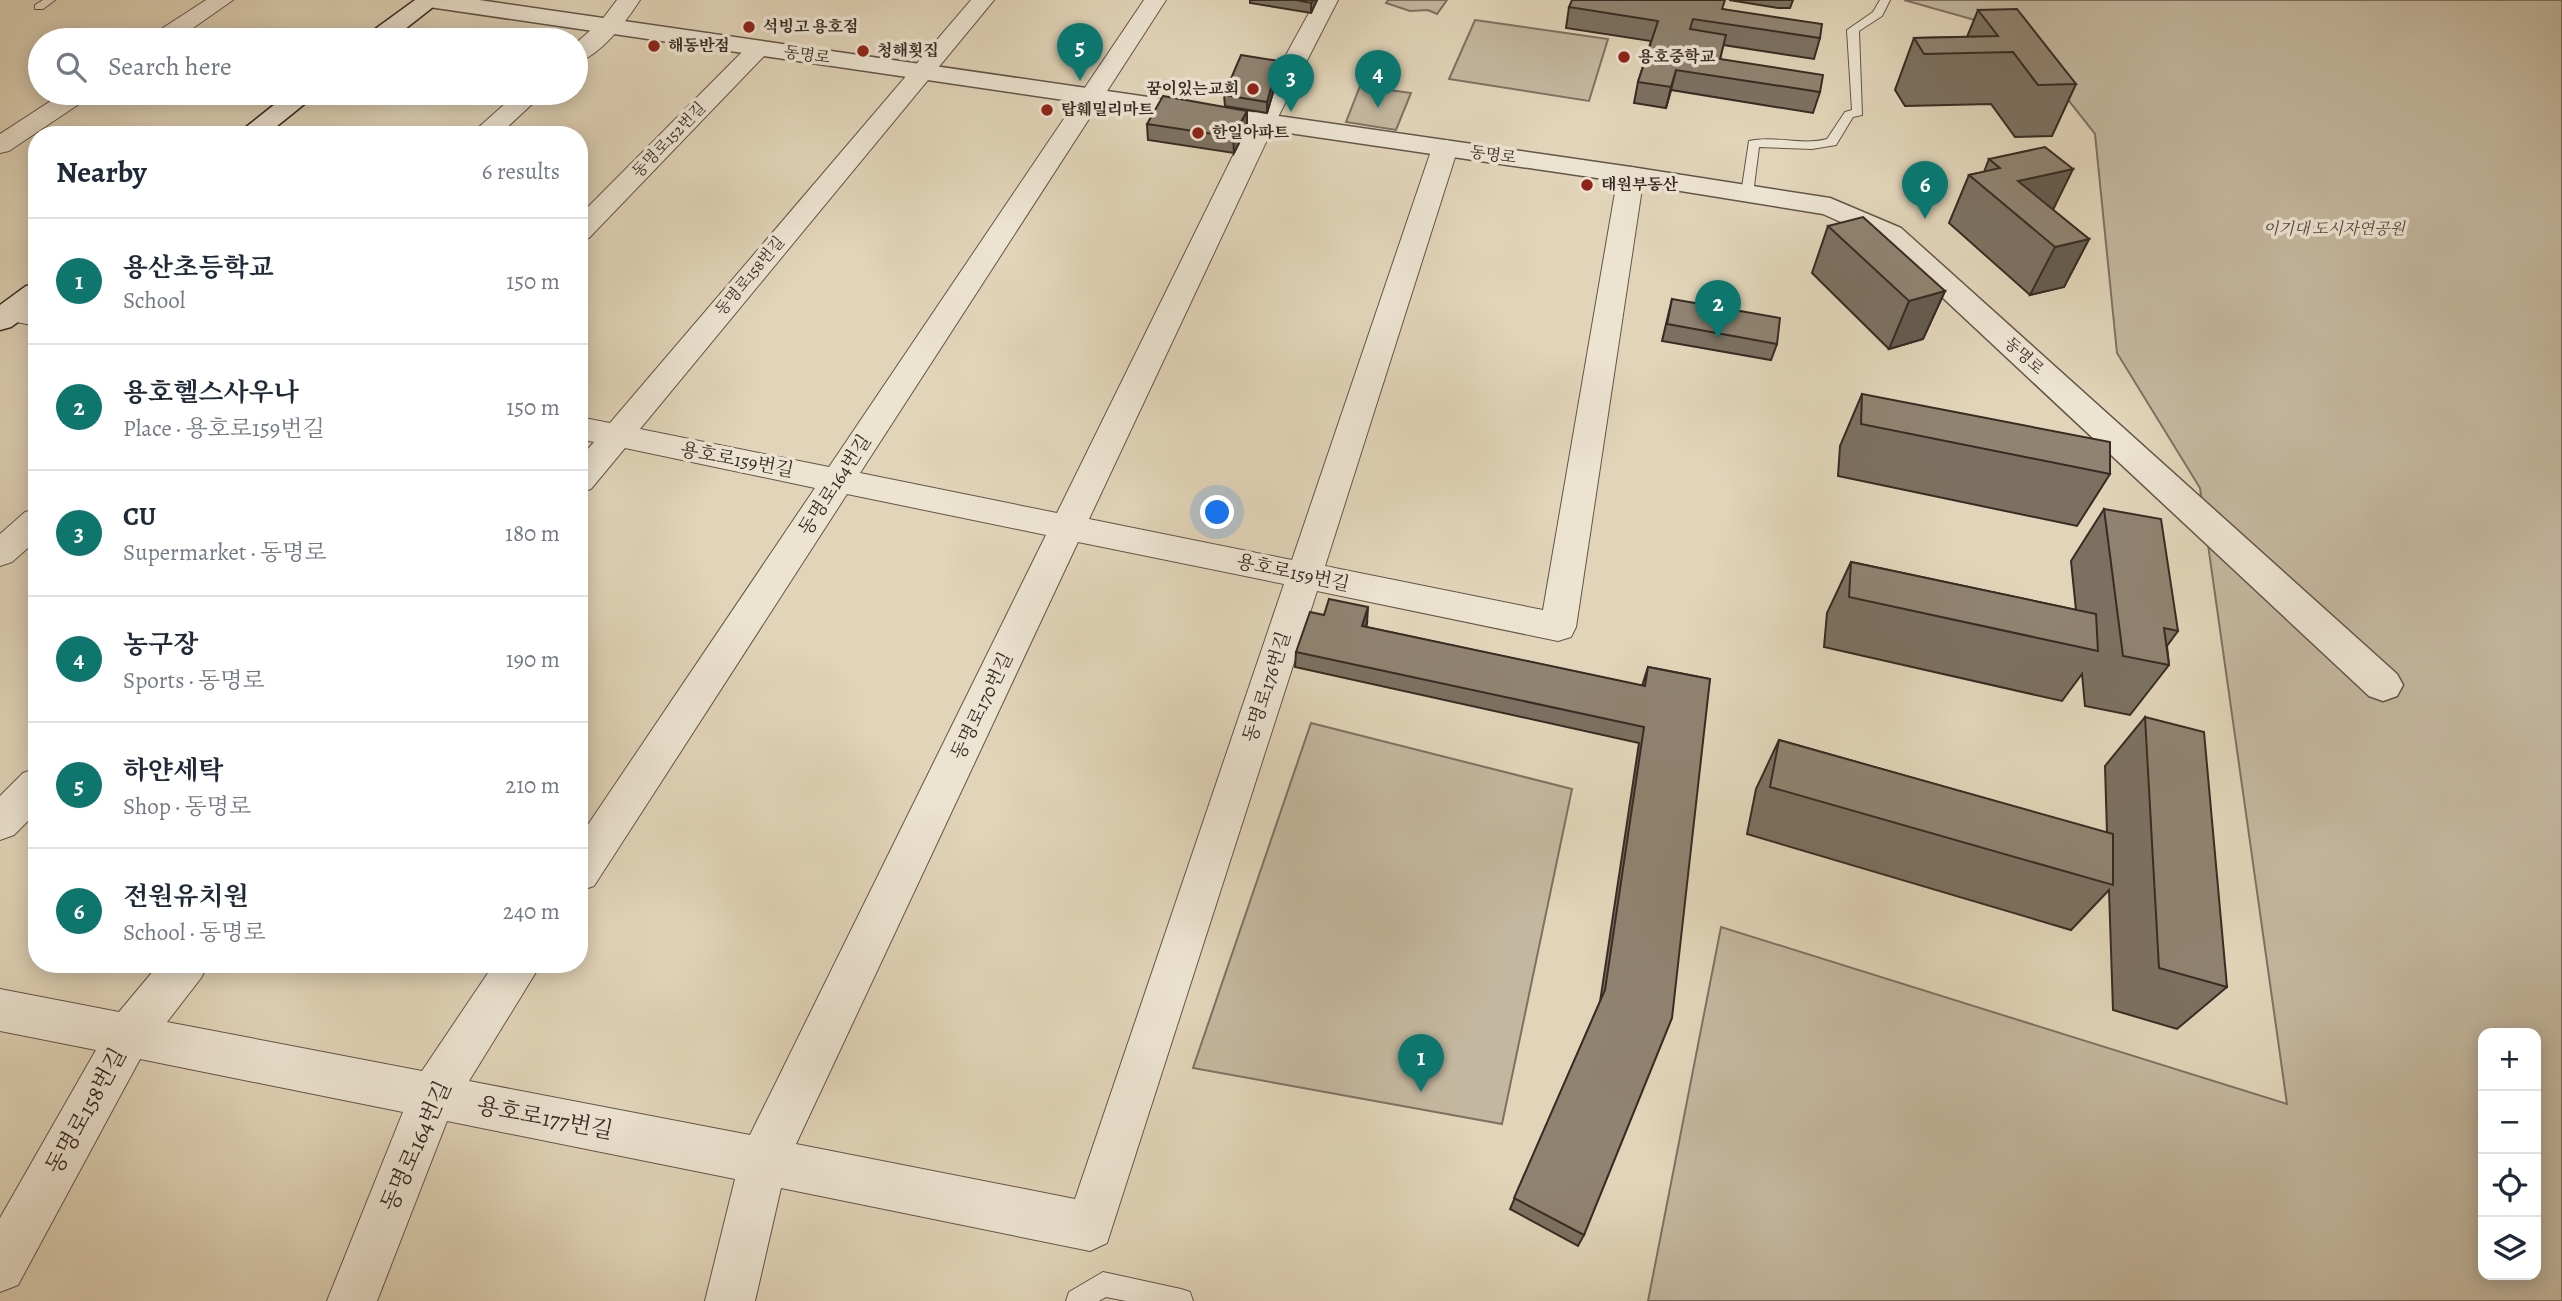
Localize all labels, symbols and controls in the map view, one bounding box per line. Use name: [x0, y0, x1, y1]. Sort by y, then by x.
place label: 석빙고 용호점: [763, 16, 859, 38]
marker: 석빙고 용호점: [741, 19, 757, 35]
pin: 5: [1057, 23, 1103, 81]
search box: [28, 28, 588, 105]
place label: 해동반점: [668, 35, 730, 57]
marker: 해동반점: [646, 38, 662, 54]
place label: 청해횟집: [877, 40, 939, 62]
street label: 동명로: [783, 41, 832, 69]
marker: 청해횟집: [855, 43, 871, 59]
place label: 용호중학교: [1638, 46, 1716, 68]
icon: search: [52, 48, 90, 86]
text: Search here: [108, 49, 232, 84]
marker: 용호중학교: [1616, 49, 1632, 65]
pin: 4: [1355, 50, 1401, 108]
pin: 3: [1268, 54, 1314, 112]
place label: 꿈이있는교회: [1146, 78, 1239, 100]
marker: 꿈이있는교회: [1245, 81, 1261, 97]
street label: 동명로152번길: [627, 97, 711, 183]
place label: 탑훼밀리마트: [1061, 99, 1154, 121]
marker: 탑훼밀리마트: [1039, 102, 1055, 118]
place label: 한일아파트: [1212, 122, 1290, 144]
marker: 한일아파트: [1190, 125, 1206, 141]
street label: 동명로: [1469, 141, 1518, 169]
text: Nearby: [56, 152, 147, 192]
text: 6 results: [482, 156, 560, 187]
pin: 6: [1902, 161, 1948, 219]
place label: 태원부동산: [1601, 174, 1679, 196]
marker: 태원부동산: [1579, 177, 1595, 193]
park label: 이기대 도시자연공원: [2263, 218, 2406, 240]
street label: 동명로158번길: [710, 232, 790, 320]
text: 용산초등학교: [123, 250, 274, 285]
text: 1: [75, 266, 83, 297]
text: 150 m: [506, 266, 560, 297]
pin: 2: [1695, 280, 1741, 338]
text: School: [123, 285, 185, 316]
street label: 동명로: [1999, 332, 2049, 380]
text: 용호헬스사우나: [123, 375, 299, 410]
text: 2: [73, 392, 85, 423]
text: 150 m: [506, 392, 560, 423]
text: Place · 용호로159번길: [123, 413, 325, 444]
street label: 동명로164번길: [793, 429, 877, 541]
street label: 용호로159번길: [678, 436, 796, 484]
your location: [1200, 495, 1234, 529]
text: CU: [123, 499, 156, 534]
text: 3: [74, 518, 84, 549]
text: 180 m: [505, 518, 560, 549]
text: Supermarket · 동명로: [123, 537, 327, 568]
street label: 용호로159번길: [1234, 548, 1352, 598]
text: 농구장: [123, 627, 198, 662]
street label: 동명로176번길: [1237, 628, 1297, 746]
text: 4: [74, 644, 84, 675]
text: 190 m: [506, 644, 560, 675]
street label: 동명로170번길: [945, 648, 1019, 764]
text: Sports · 동명로: [123, 665, 265, 696]
text: 하얀세탁: [123, 753, 223, 788]
text: 5: [74, 770, 84, 801]
text: 210 m: [505, 770, 560, 801]
text: Shop · 동명로: [123, 791, 251, 822]
text: 전원유치원: [123, 879, 249, 914]
text: 6: [74, 896, 84, 927]
text: 240 m: [503, 896, 560, 927]
text: School · 동명로: [123, 917, 266, 948]
map controls: [2478, 1028, 2541, 1280]
button: +: [2478, 1028, 2541, 1091]
pin: 1: [1398, 1034, 1444, 1092]
street label: 동명로158번길: [39, 1042, 133, 1180]
street label: 동명로164번길: [373, 1076, 459, 1216]
street label: 용호로177번길: [474, 1090, 616, 1146]
button: −: [2478, 1091, 2541, 1154]
button: locate: [2478, 1154, 2541, 1217]
button: layers: [2478, 1217, 2541, 1280]

